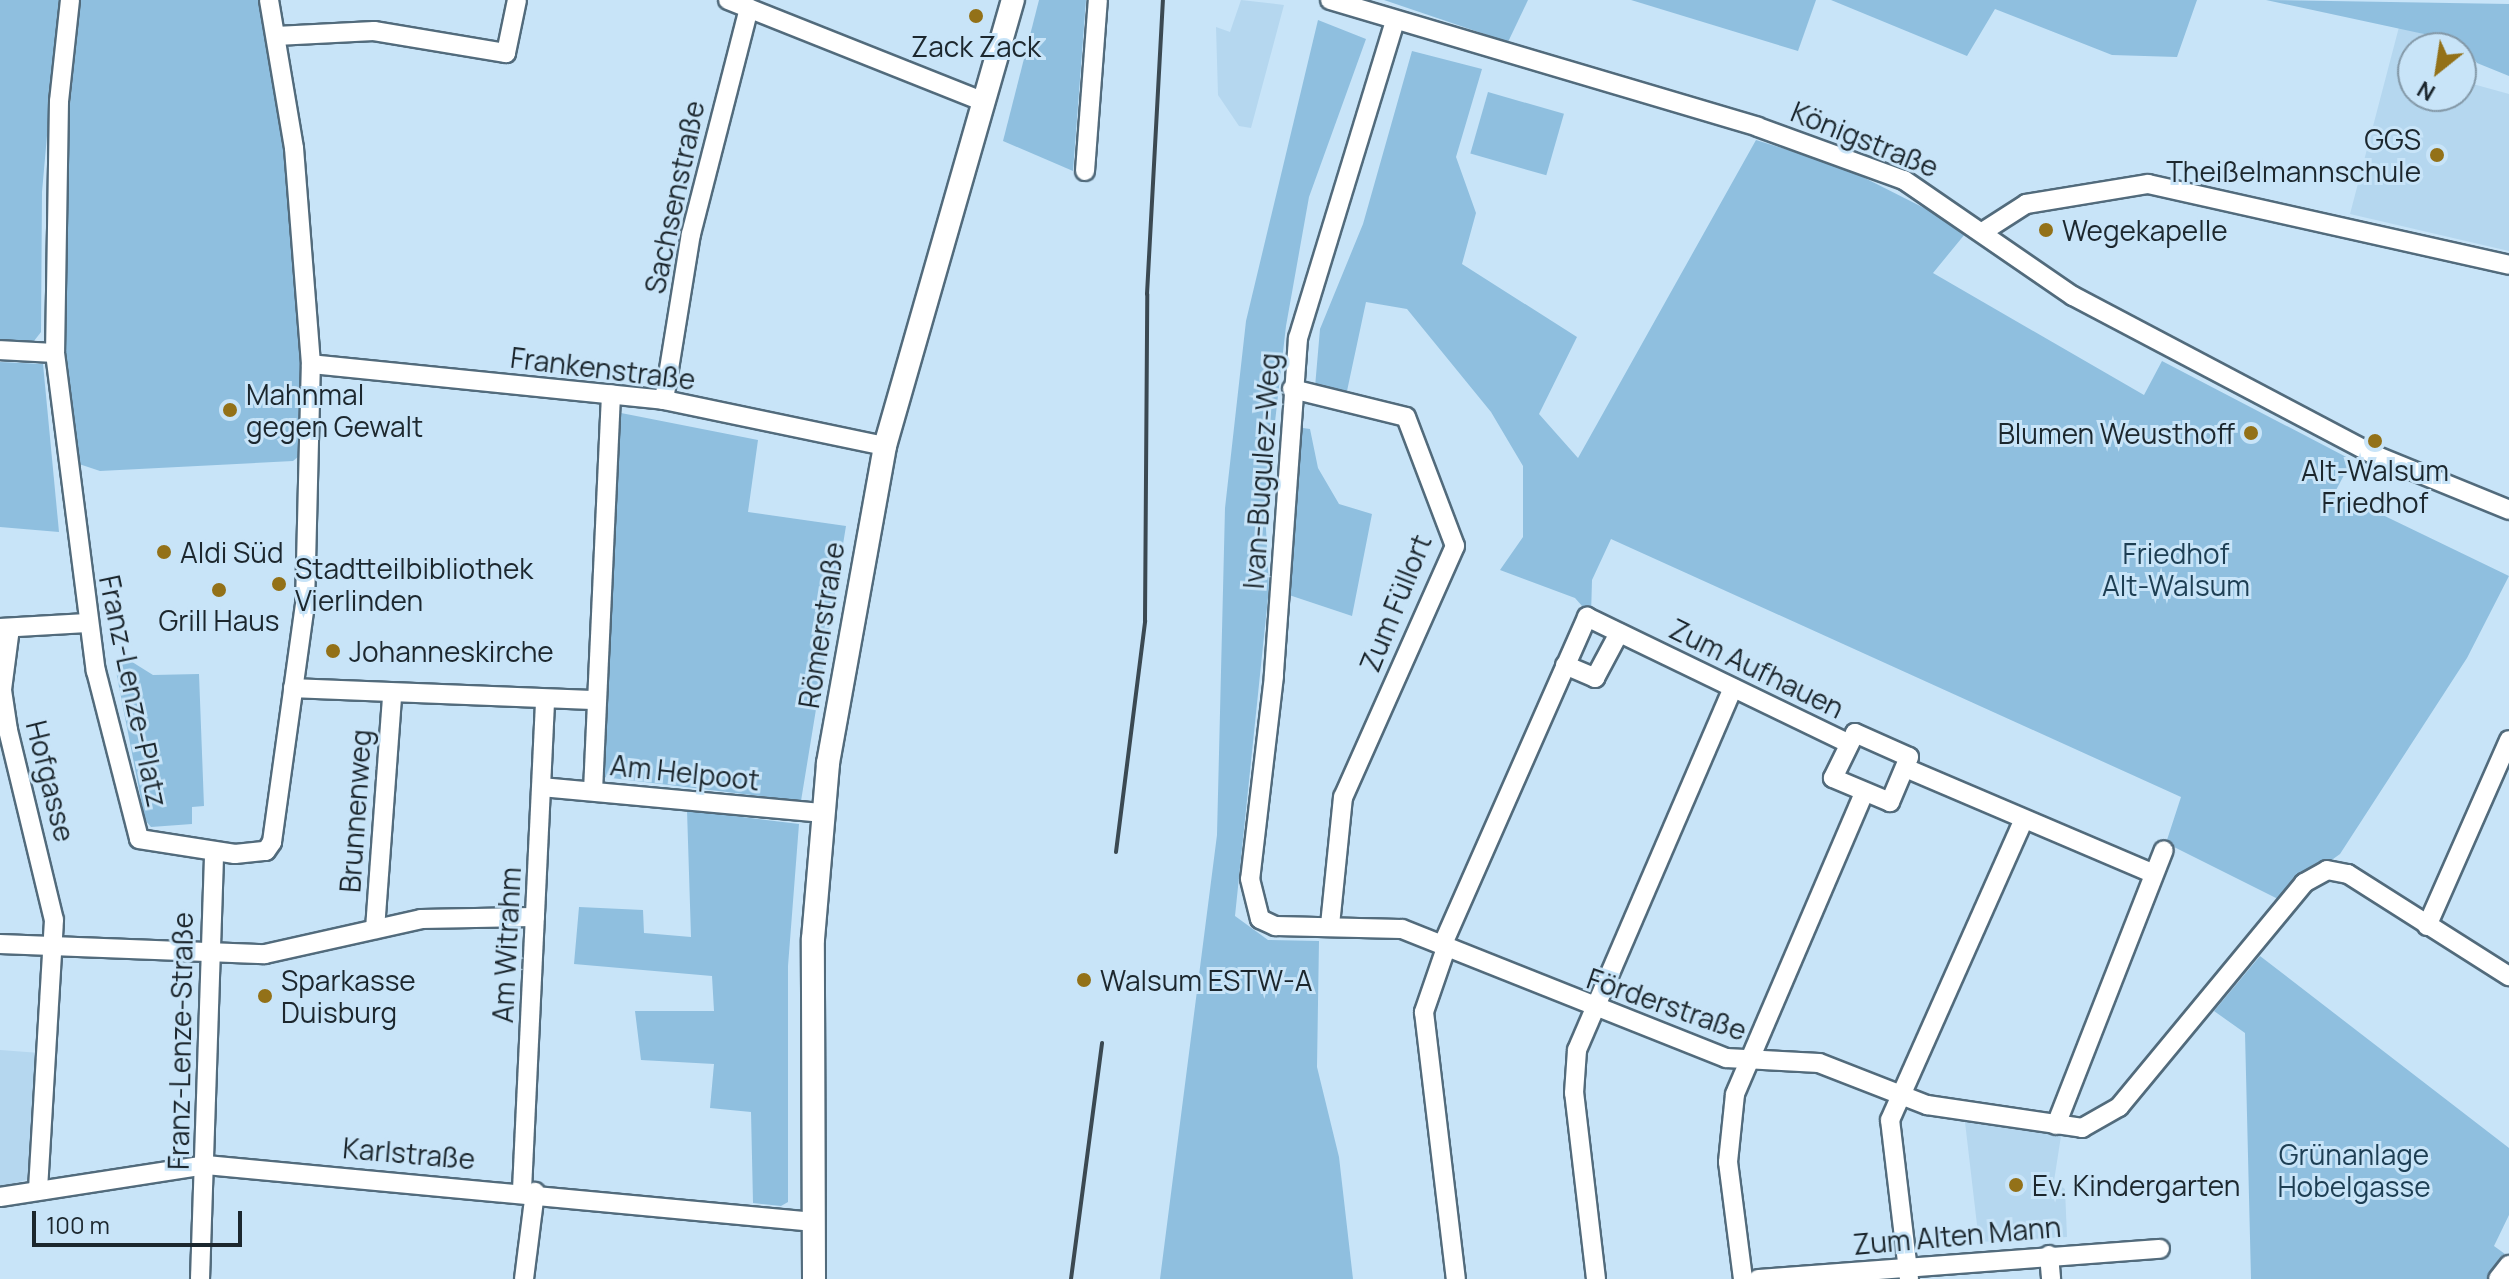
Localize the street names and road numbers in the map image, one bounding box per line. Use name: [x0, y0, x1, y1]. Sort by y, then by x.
street label: Königstraße: [1786, 94, 1944, 184]
street label: Sachsenstraße: [637, 97, 711, 297]
street label: Frankenstraße: [509, 340, 697, 396]
street label: Ivan-Bugulez-Weg: [1236, 352, 1286, 590]
street label: Zum Füllort: [1352, 530, 1438, 676]
street label: Römerstraße: [791, 539, 851, 711]
street label: Franz-Lenze-Platz: [93, 572, 175, 810]
street label: Zum Aufhauen: [1664, 611, 1850, 725]
street label: Hofgasse: [20, 717, 82, 845]
street label: Brunnenweg: [333, 728, 377, 894]
street label: Am Helpoot: [609, 747, 761, 797]
street label: Am Witrahm: [485, 866, 527, 1024]
street label: Franz-Lenze-Straße: [161, 912, 199, 1170]
street label: Förderstraße: [1583, 961, 1751, 1047]
street label: Karlstraße: [341, 1130, 477, 1176]
street label: Zum Alten Mann: [1852, 1209, 2062, 1261]

